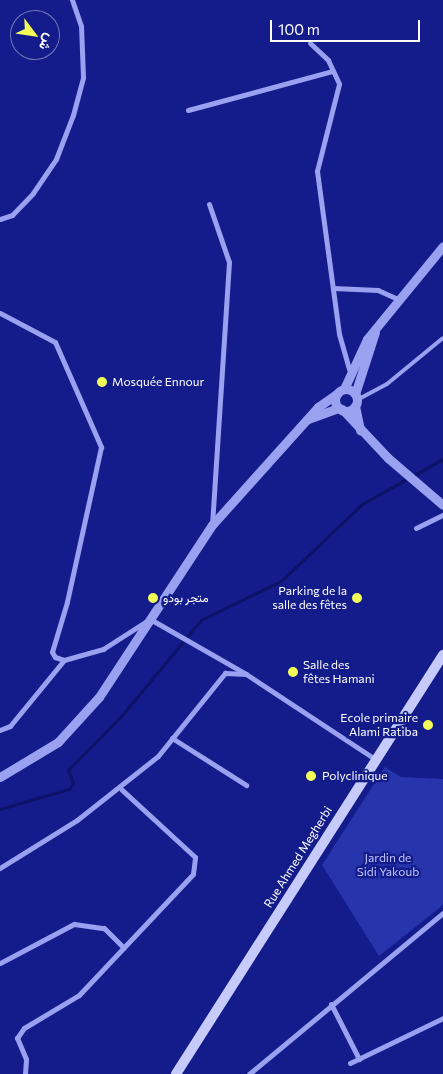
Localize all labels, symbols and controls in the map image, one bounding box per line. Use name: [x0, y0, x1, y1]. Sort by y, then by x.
north arrow: [10, 10, 60, 60]
scale bar: [273, 10, 423, 42]
text: 100 m: [278, 20, 320, 38]
text: ش: [36, 31, 59, 54]
place label: Mosquée Ennour: [112, 375, 204, 389]
marker: Mosquée Ennour: [96, 376, 108, 388]
place label: Parking de la salle des fêtes: [272, 584, 347, 612]
place label: متجر بودو: [163, 591, 209, 605]
marker: متجر بودو: [147, 592, 159, 604]
marker: Parking de la salle des fêtes: [351, 592, 363, 604]
place label: Salle des fêtes Hamani: [303, 658, 375, 686]
marker: Salle des fêtes Hamani: [287, 666, 299, 678]
place label: Ecole primaire Alami Ratiba: [340, 711, 418, 739]
marker: Ecole primaire Alami Ratiba: [422, 719, 434, 731]
marker: Polyclinique: [304, 769, 318, 783]
place label: Polyclinique: [322, 769, 388, 783]
street label: Rue Ahmed Megherbi: [261, 804, 335, 910]
park label: Jardin de Sidi Yakoub: [357, 851, 419, 879]

